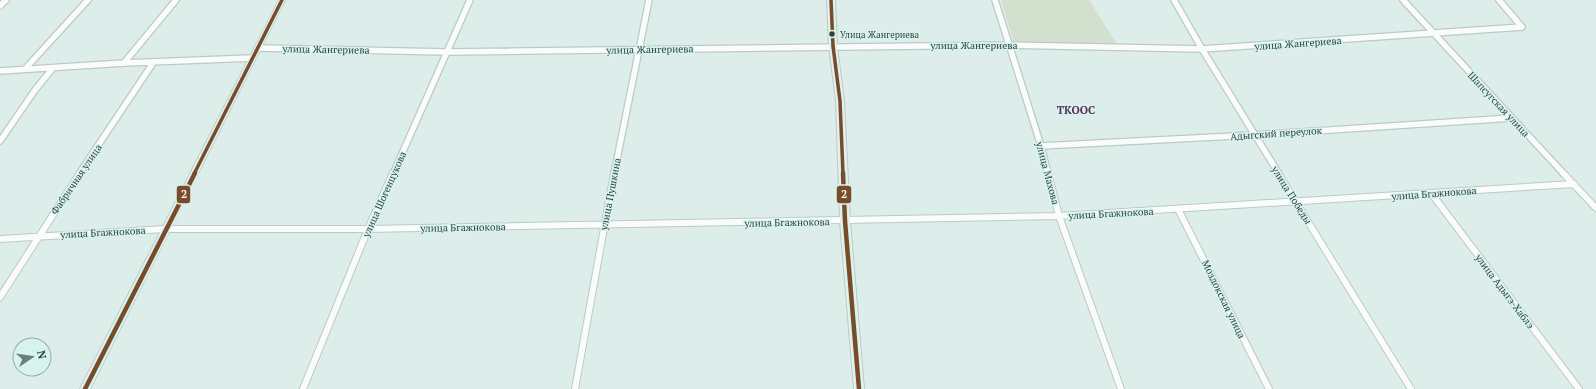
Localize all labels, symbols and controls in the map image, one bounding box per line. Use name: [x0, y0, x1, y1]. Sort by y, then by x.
marker: Улица Жангериева: [827, 29, 837, 39]
place label: Улица Жангериева: [840, 29, 920, 41]
street label: улица Жангериева: [1253, 34, 1342, 53]
street label: улица Жангериева: [929, 39, 1018, 52]
street label: улица Жангериева: [281, 42, 370, 57]
street label: улица Жангериева: [605, 42, 694, 57]
street label: Шапсугская улица: [1465, 69, 1532, 140]
district label: ТКООС: [1057, 103, 1095, 117]
street label: Адыгский переулок: [1230, 124, 1323, 143]
street label: улица Махова: [1033, 139, 1062, 206]
street label: Фабричная улица: [48, 142, 105, 217]
street label: улица Шогенцукова: [359, 149, 409, 240]
street label: улица Пушкина: [597, 157, 624, 232]
street label: улица Победы: [1268, 163, 1315, 227]
street label: улица Бгажнокова: [1390, 184, 1477, 203]
line badge: 2: [176, 185, 191, 204]
line badge: 2: [836, 185, 852, 204]
text: 2: [181, 187, 187, 201]
text: 2: [841, 187, 847, 201]
street label: улица Бгажнокова: [1067, 205, 1154, 222]
street label: улица Бгажнокова: [743, 215, 830, 230]
street label: улица Бгажнокова: [419, 220, 506, 235]
street label: улица Бгажнокова: [59, 224, 146, 241]
street label: улица Адыгэ-Хаблэ: [1472, 251, 1537, 331]
street label: Моздокская улица: [1199, 258, 1248, 341]
north arrow: [12, 337, 52, 377]
text: N: [34, 349, 50, 361]

